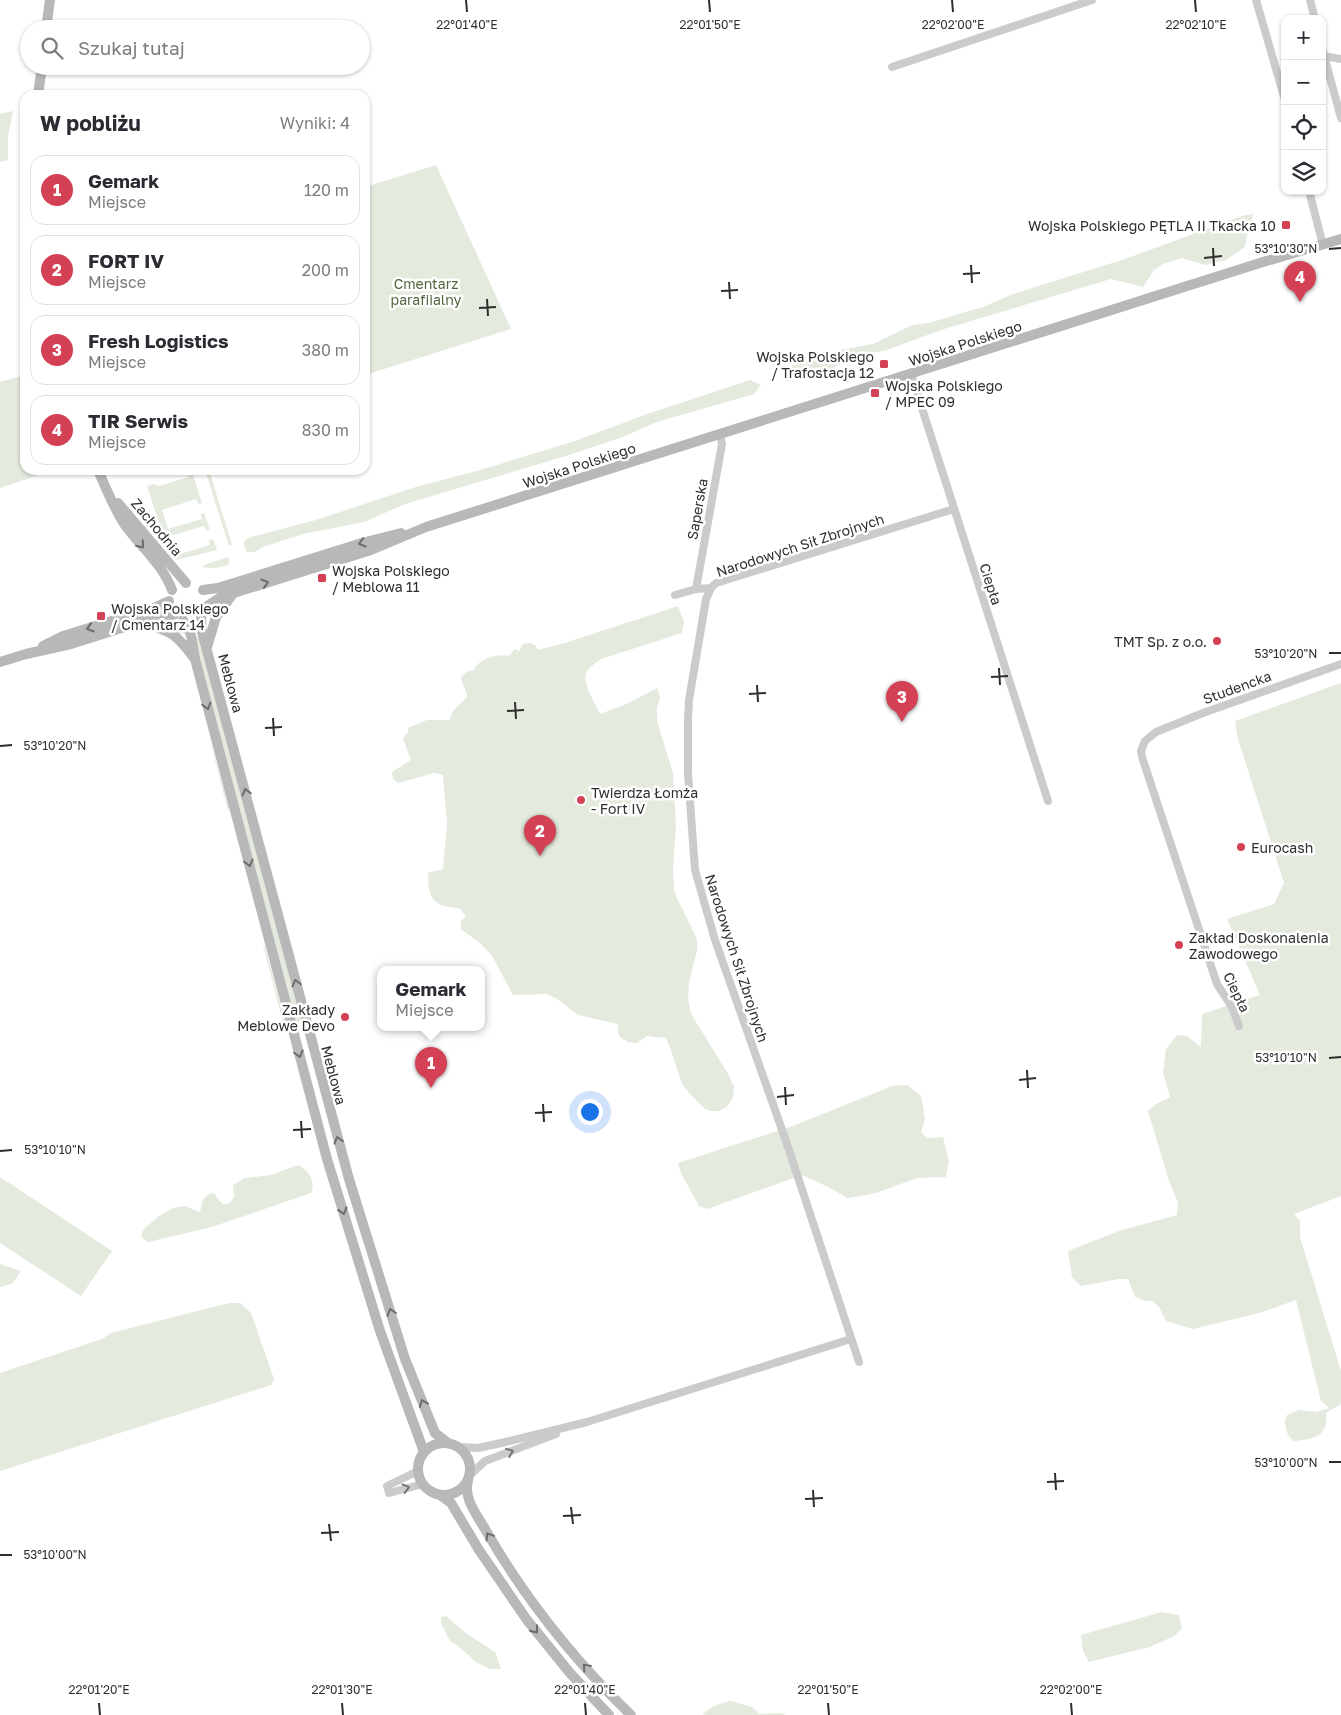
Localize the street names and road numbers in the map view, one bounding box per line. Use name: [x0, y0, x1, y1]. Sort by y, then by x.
street label: Wojska Polskiego: [906, 317, 1024, 369]
street label: Wojska Polskiego: [520, 439, 638, 491]
street label: Saperska: [683, 477, 711, 541]
street label: Zachodnia: [128, 495, 186, 559]
street label: Narodowych Sił Zbrojnych: [714, 510, 886, 580]
street label: Ciepła: [976, 561, 1006, 607]
street label: Meblowa: [215, 652, 247, 714]
street label: Studencka: [1201, 667, 1273, 707]
street label: Narodowych Sił Zbrojnych: [702, 872, 772, 1044]
street label: Ciepła: [1220, 969, 1254, 1015]
street label: Meblowa: [318, 1044, 350, 1106]

